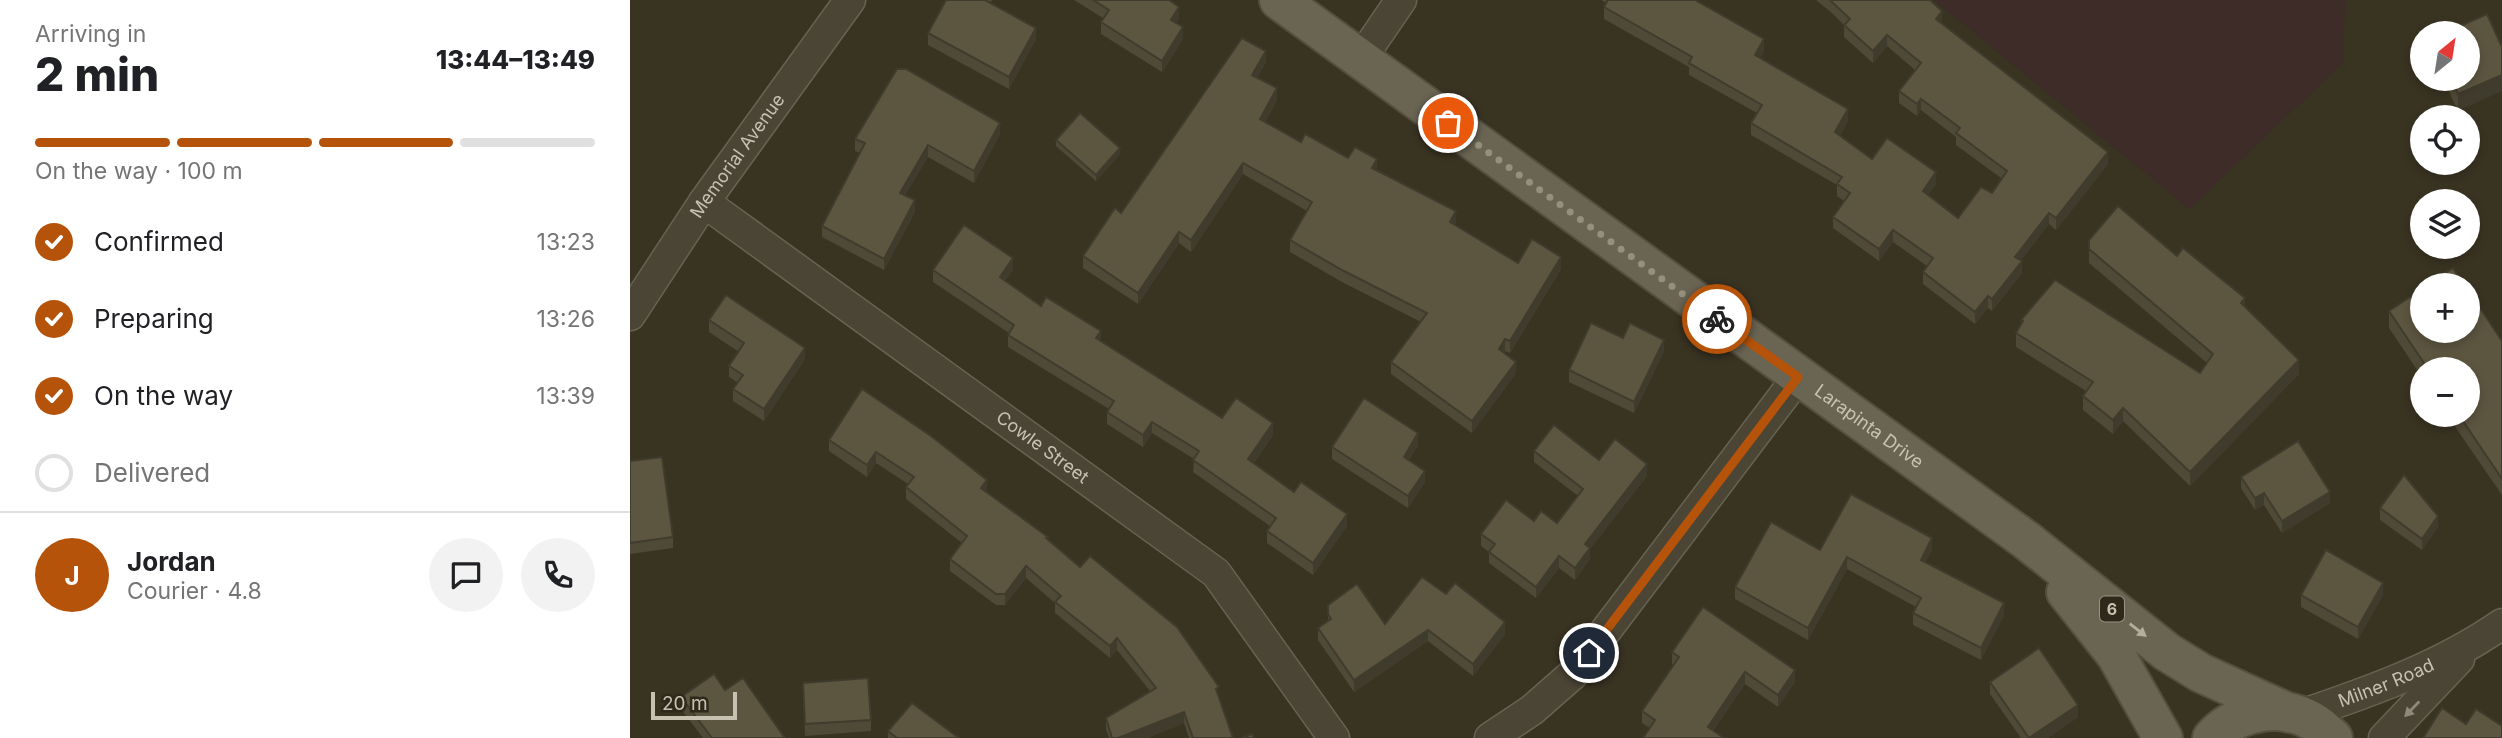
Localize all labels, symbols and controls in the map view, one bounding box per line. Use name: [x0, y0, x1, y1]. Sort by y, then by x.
text: Arriving in: [35, 20, 146, 48]
north arrow: [2410, 21, 2480, 91]
map controls: [2410, 21, 2480, 427]
text: 13:44–13:49: [436, 44, 595, 75]
text: 2 min: [35, 46, 159, 102]
street label: Memorial Avenue: [686, 90, 789, 222]
pin: [1418, 93, 1478, 153]
icon: bag: [1429, 104, 1467, 142]
button: locate: [2410, 105, 2480, 175]
text: On the way · 100 m: [35, 157, 243, 185]
button: layers: [2410, 189, 2480, 259]
icon: check: [35, 223, 73, 261]
text: Confirmed: [94, 226, 224, 257]
text: 13:23: [537, 228, 595, 256]
button: +: [2410, 273, 2480, 343]
courier: [1682, 284, 1752, 354]
icon: check: [35, 300, 73, 338]
icon: bike: [1698, 300, 1736, 338]
text: Preparing: [94, 303, 214, 334]
text: 13:26: [537, 305, 595, 333]
button: −: [2410, 357, 2480, 427]
icon: check: [35, 377, 73, 415]
text: On the way: [94, 380, 233, 411]
street label: Larapinta Drive: [1811, 380, 1928, 472]
text: 13:39: [536, 382, 595, 410]
street label: Cowle Street: [992, 406, 1093, 487]
text: Delivered: [94, 457, 210, 488]
button: chat: [429, 538, 503, 612]
button: phone: [521, 538, 595, 612]
text: Jordan: [127, 546, 216, 577]
text: J: [64, 560, 80, 591]
text: Courier · 4.8: [127, 577, 262, 605]
road number: 6: [2100, 596, 2124, 622]
one-way arrow: [2129, 622, 2147, 637]
pin: [1559, 623, 1619, 683]
icon: home: [1570, 634, 1608, 672]
street label: Milner Road: [2335, 654, 2437, 711]
scale bar: [651, 689, 737, 721]
text: 20 m: [662, 692, 708, 715]
one-way arrow: [2404, 700, 2420, 717]

